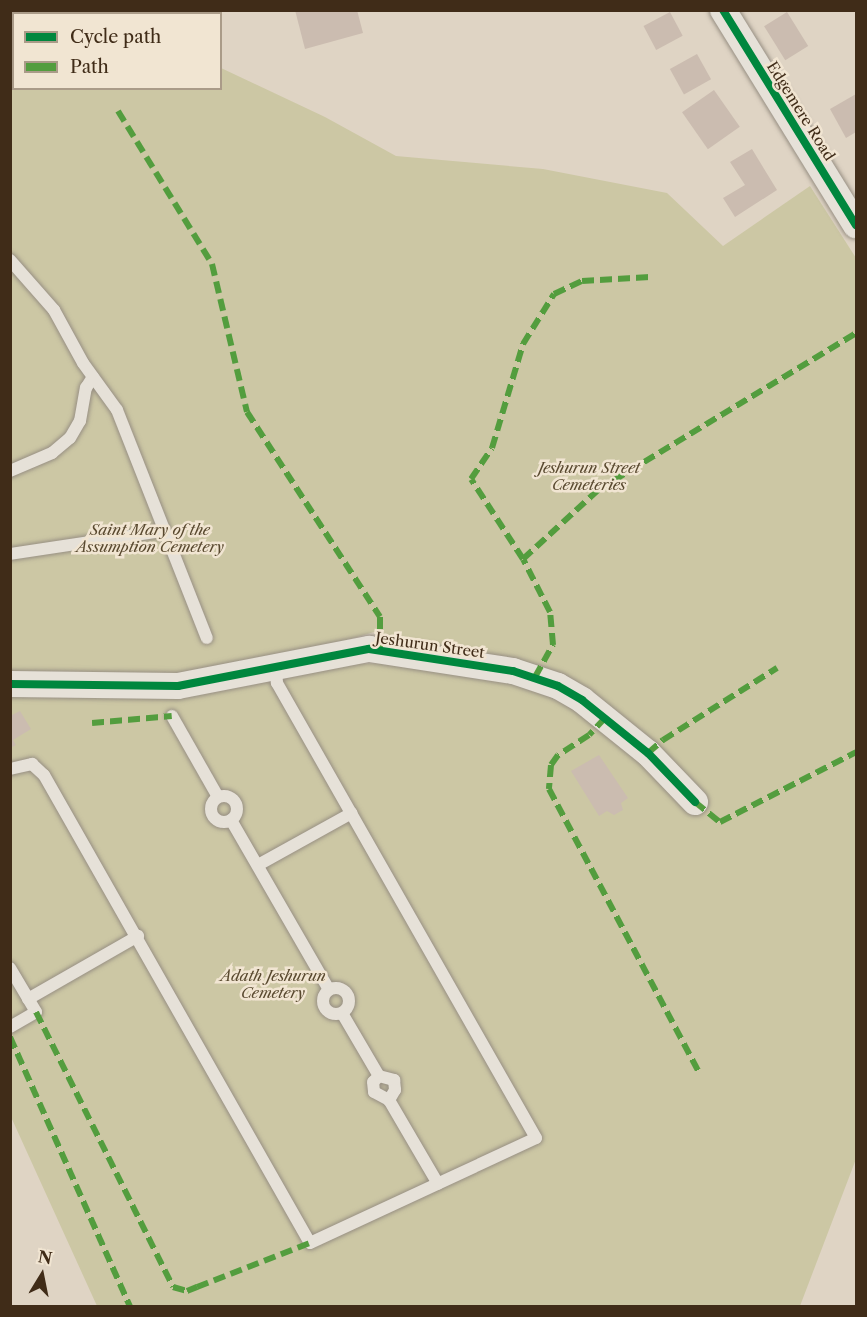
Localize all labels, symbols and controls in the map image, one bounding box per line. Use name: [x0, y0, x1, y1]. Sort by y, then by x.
legend: [12, 12, 222, 90]
text: Cycle path: [70, 26, 161, 48]
text: Path: [70, 56, 109, 78]
street label: Edgemere Road: [763, 58, 839, 164]
park label: Jeshurun Street Cemeteries: [538, 458, 640, 493]
park label: Saint Mary of the Assumption Cemetery: [76, 520, 224, 555]
street label: Jeshurun Street: [374, 628, 486, 662]
park label: Adath Jeshurun Cemetery: [220, 966, 326, 1001]
north arrow: [12, 1245, 72, 1305]
text: N: [37, 1246, 54, 1268]

